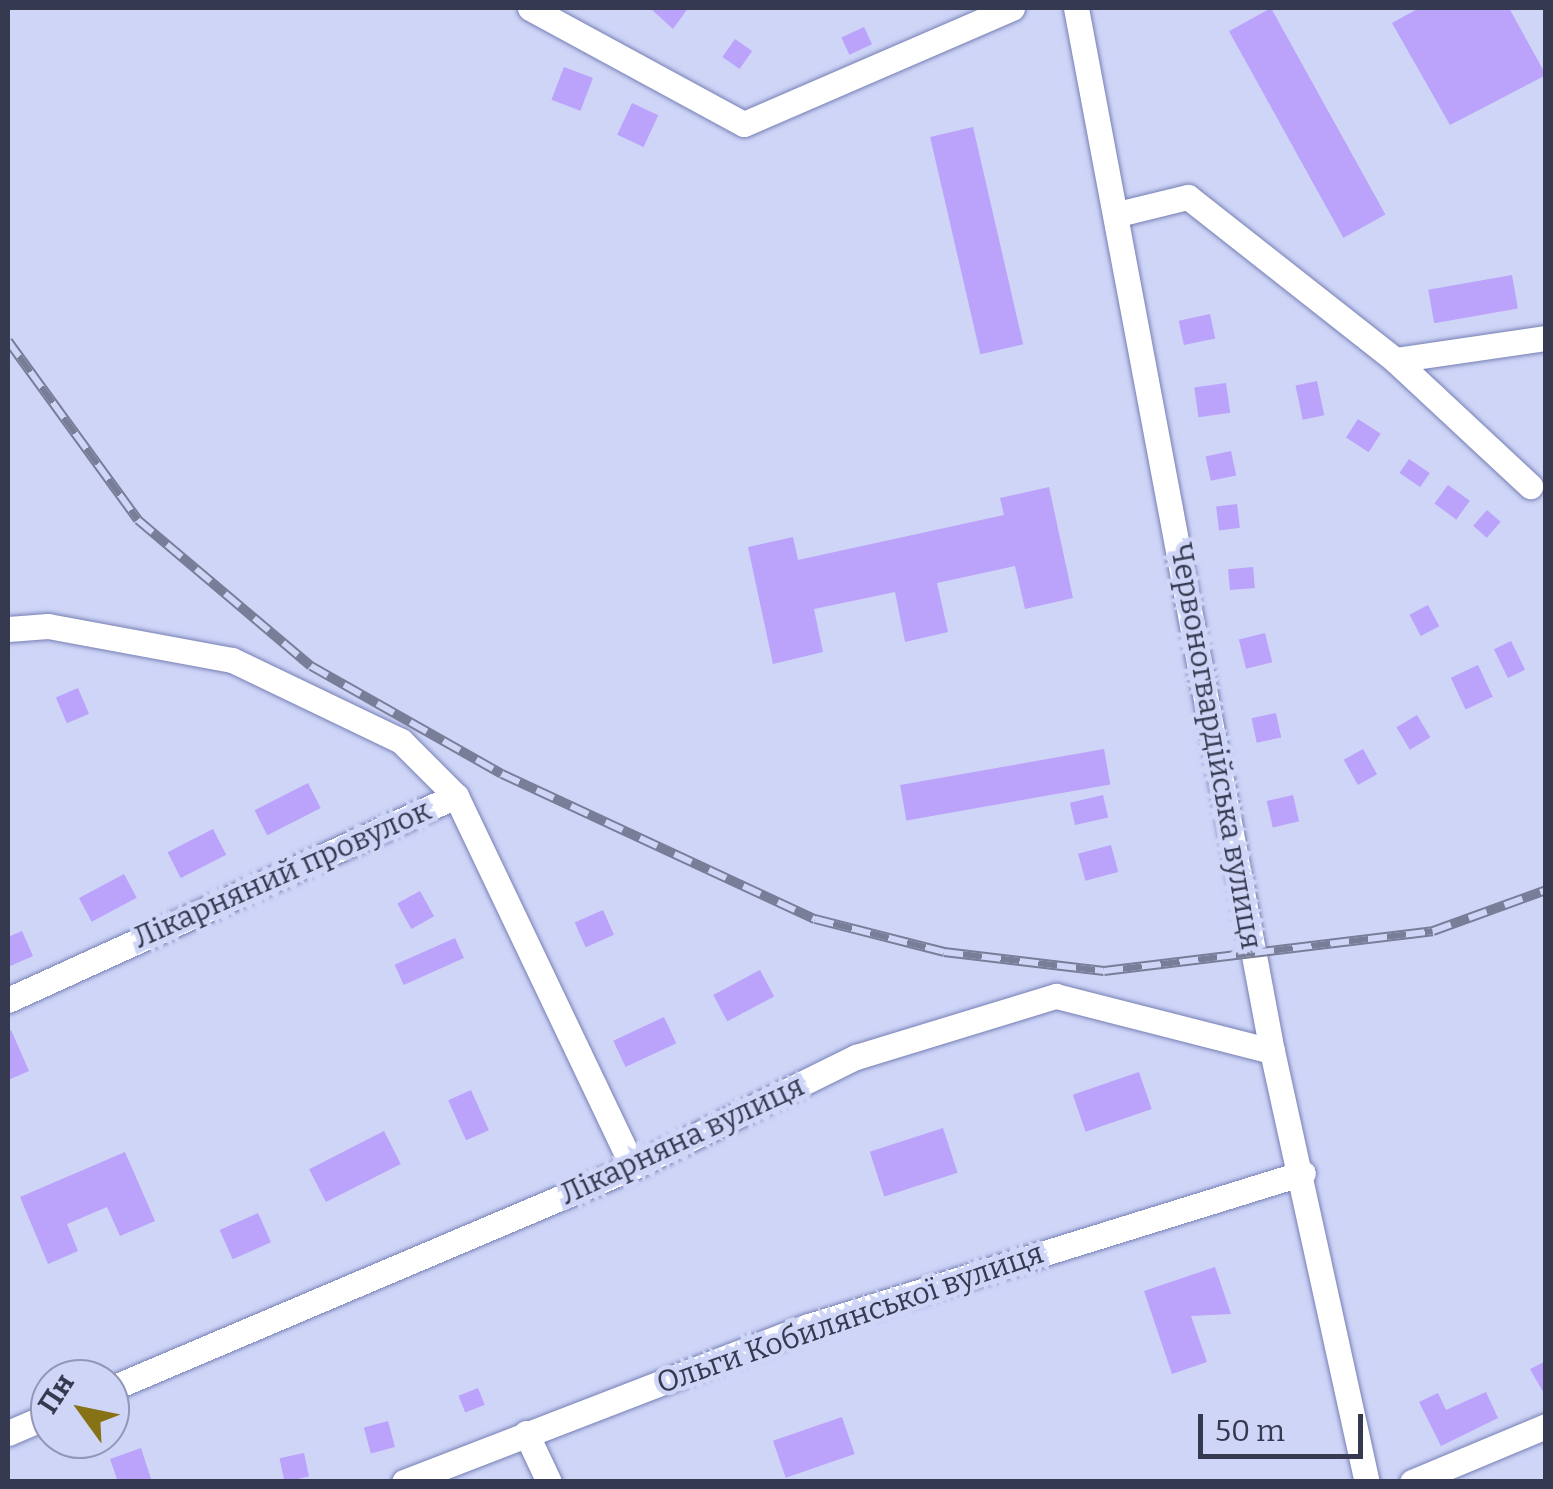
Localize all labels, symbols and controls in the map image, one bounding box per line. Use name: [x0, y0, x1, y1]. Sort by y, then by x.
street label: Червоногвардійська вулиця: [1163, 540, 1269, 952]
street label: Лікарняний провулок: [128, 792, 436, 956]
street label: Лікарняна вулиця: [554, 1068, 810, 1212]
street label: Ольги Кобилянської вулиця: [652, 1235, 1048, 1401]
north arrow: [30, 1359, 130, 1459]
text: Пн: [31, 1368, 81, 1419]
scale bar: [1203, 1394, 1368, 1456]
text: 50 m: [1215, 1413, 1285, 1449]

